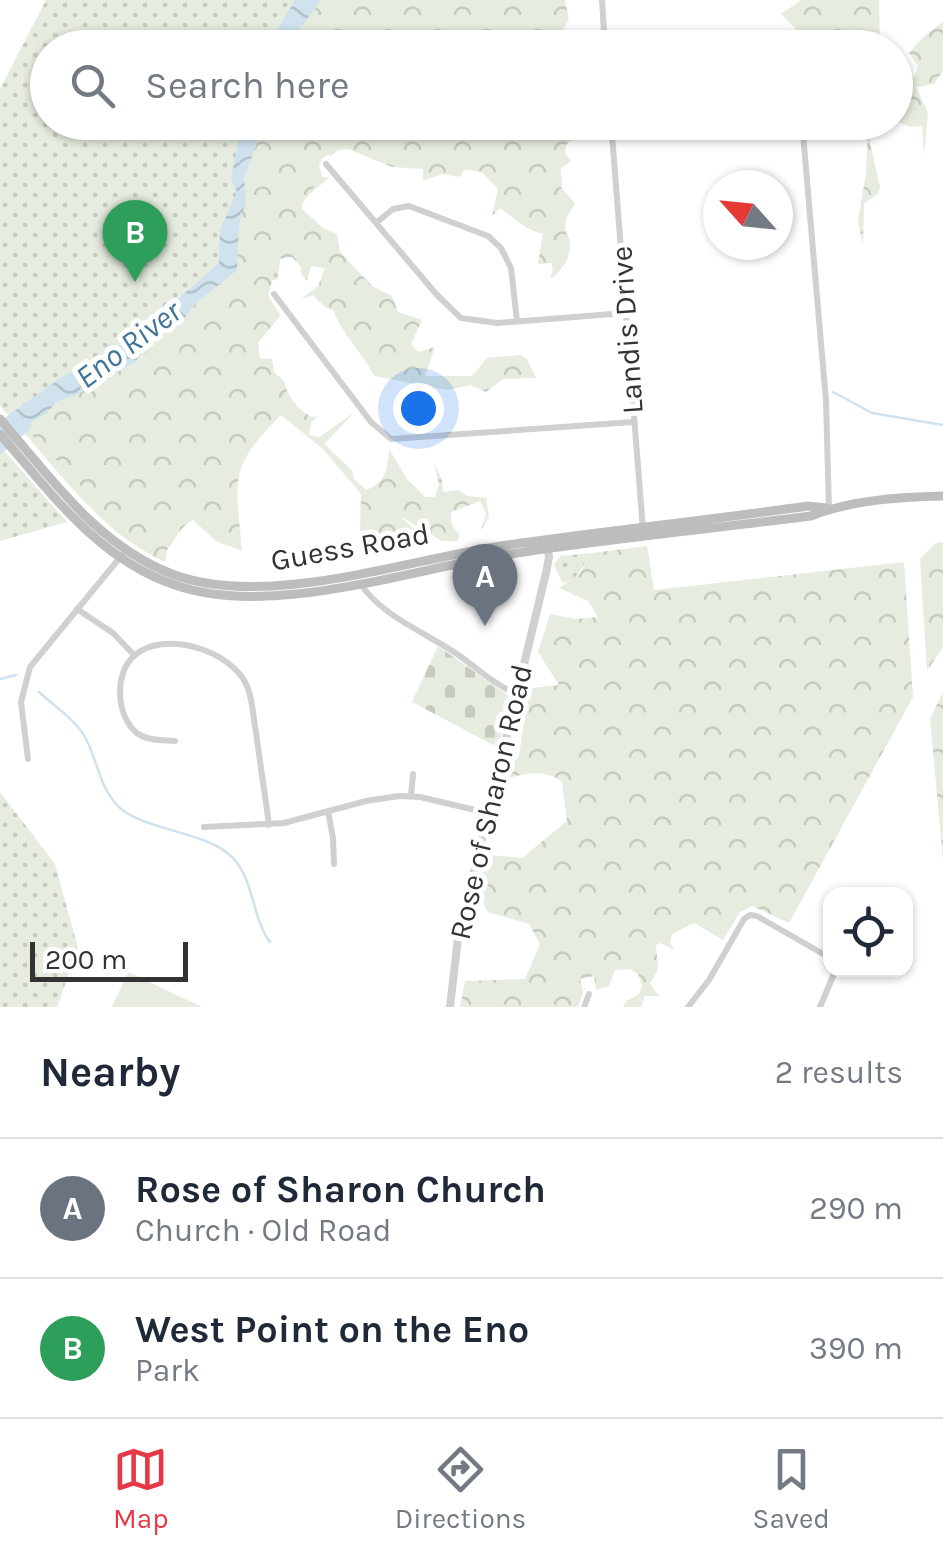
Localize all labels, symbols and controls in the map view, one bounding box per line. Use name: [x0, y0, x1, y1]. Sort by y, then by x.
search box: [30, 30, 913, 140]
icon: search: [65, 58, 120, 113]
text: Search here: [145, 63, 349, 108]
north arrow: [703, 170, 793, 260]
pin: B: [102, 200, 168, 282]
street label: Landis Drive: [603, 245, 651, 415]
water label: Eno River: [68, 292, 189, 396]
your location: [393, 383, 444, 434]
street label: Guess Road: [268, 515, 432, 579]
pin: A: [452, 544, 518, 626]
street label: Rose of Sharon Road: [442, 661, 540, 943]
map controls: [823, 887, 913, 977]
button: locate: [823, 887, 913, 977]
scale bar: [30, 937, 188, 981]
text: 200 m: [45, 943, 127, 976]
text: Nearby: [40, 1047, 180, 1097]
text: 2 results: [775, 1054, 903, 1091]
text: Rose of Sharon Church: [135, 1167, 546, 1212]
text: A: [62, 1190, 83, 1227]
text: 290 m: [809, 1190, 903, 1227]
text: Church · Old Road: [135, 1212, 391, 1249]
text: West Point on the Eno: [135, 1307, 529, 1352]
text: B: [62, 1330, 83, 1367]
text: 390 m: [809, 1330, 903, 1367]
text: Park: [135, 1352, 200, 1389]
tab: Map: [113, 1442, 169, 1535]
tab: Directions: [395, 1442, 526, 1535]
tab: Saved: [752, 1442, 830, 1535]

